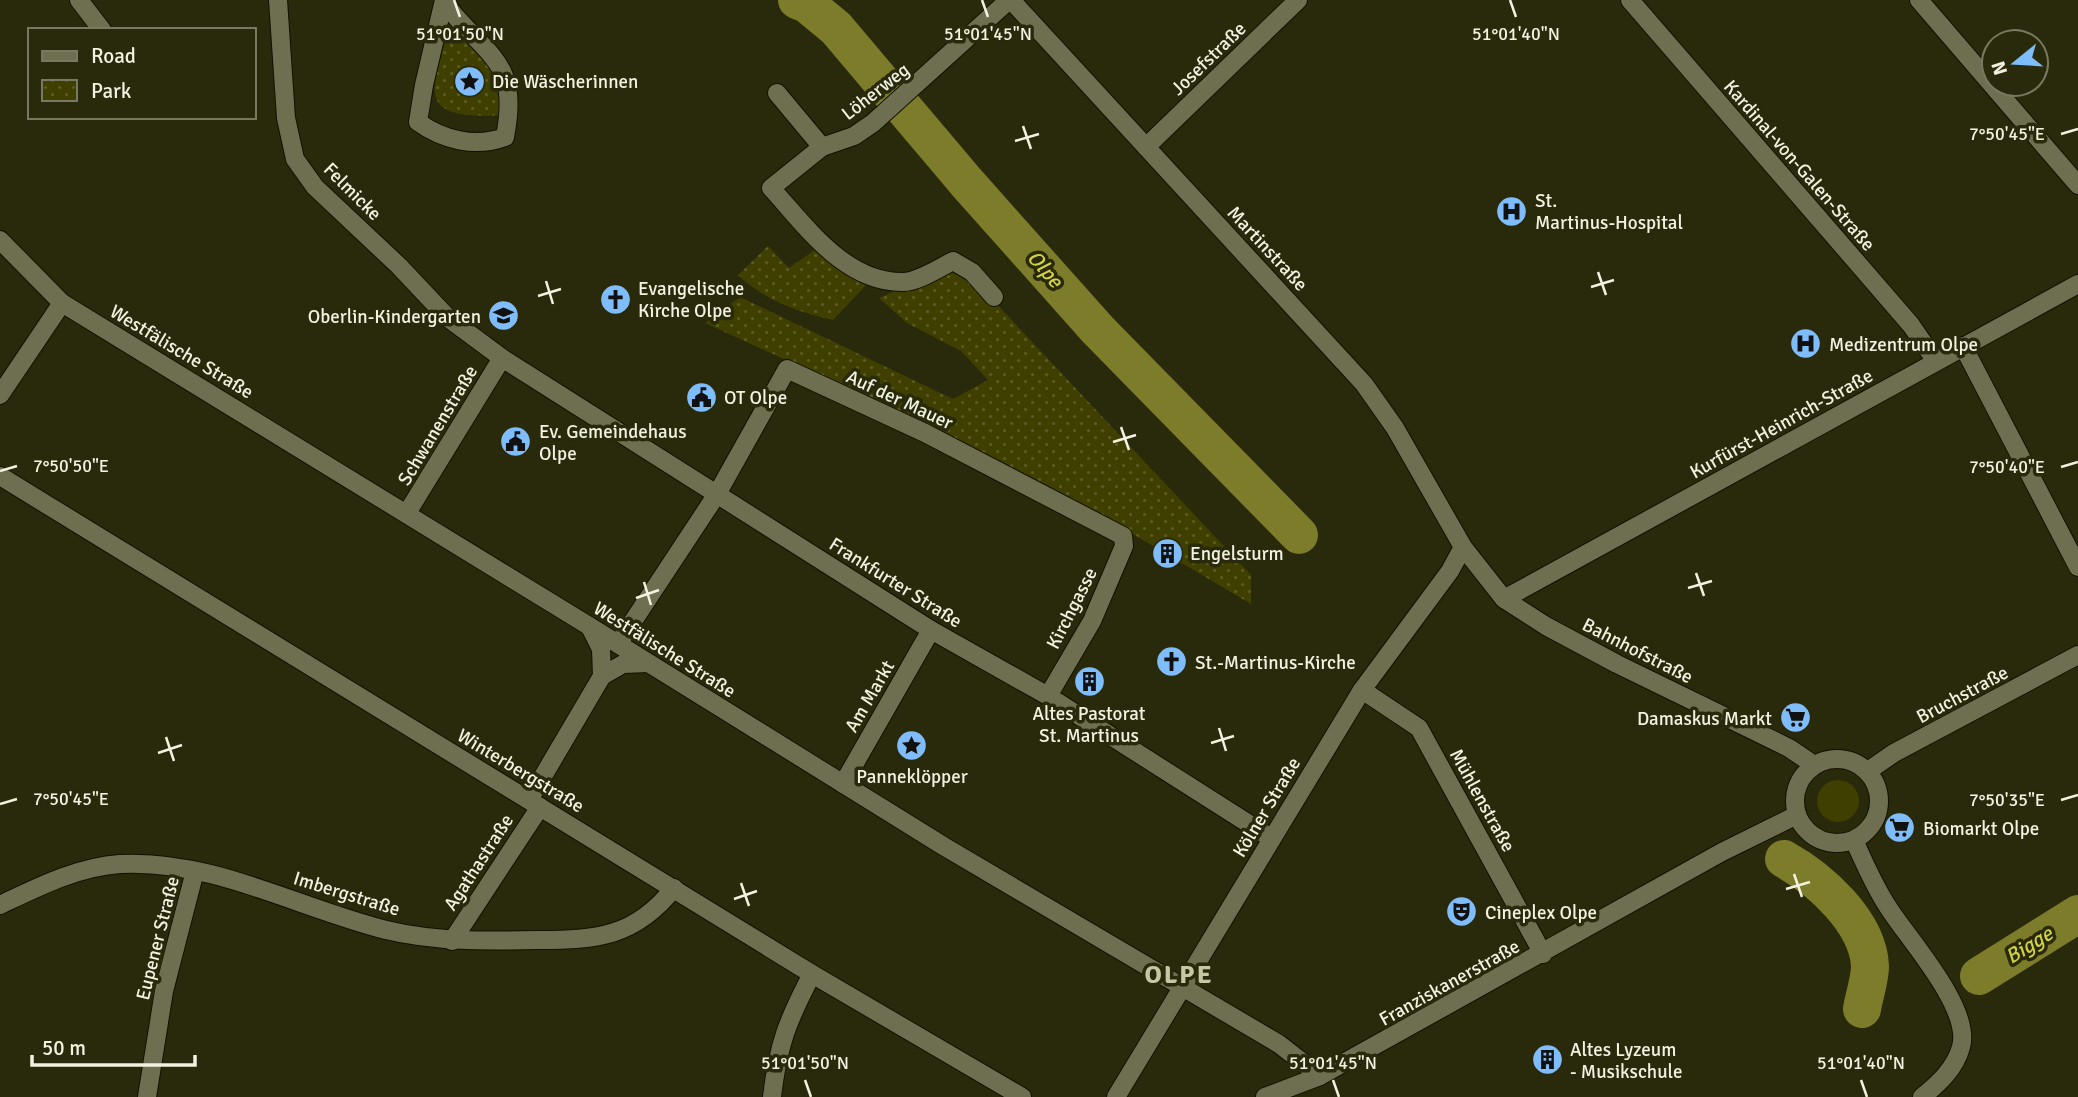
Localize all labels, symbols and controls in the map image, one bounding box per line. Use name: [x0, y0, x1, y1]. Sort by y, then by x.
street label: Josefstraße: [1166, 17, 1251, 101]
text: 51°01'50"N: [416, 23, 504, 45]
text: 51°01'45"N: [944, 23, 1032, 45]
text: 51°01'40"N: [1472, 23, 1560, 45]
legend: [28, 28, 256, 119]
north arrow: [1980, 28, 2050, 98]
text: Road: [91, 43, 136, 69]
street label: Löherweg: [837, 58, 914, 126]
text: N: [1986, 58, 2013, 78]
place icon: Die Wäscherinnen: [452, 64, 486, 98]
place label: Die Wäscherinnen: [492, 70, 638, 94]
street label: Kardinal-von-Galen-Straße: [1718, 75, 1880, 256]
text: Park: [91, 78, 132, 104]
text: 7°50'45"E: [1969, 123, 2045, 145]
street label: Felmicke: [318, 158, 386, 226]
place label: St. Martinus-Hospital: [1535, 189, 1683, 235]
hospital icon: St. Martinus-Hospital: [1495, 194, 1529, 228]
street label: Martinstraße: [1222, 201, 1313, 296]
water label: Olpe: [1022, 245, 1069, 294]
place label: Evangelische Kirche Olpe: [638, 277, 744, 323]
church icon: Evangelische Kirche Olpe: [598, 282, 632, 316]
school or university icon: Oberlin-Kindergarten: [487, 299, 521, 333]
street label: Westfälische Straße: [105, 300, 258, 404]
place label: Oberlin-Kindergarten: [308, 305, 481, 329]
hospital icon: Medizentrum Olpe: [1789, 327, 1823, 361]
place label: Medizentrum Olpe: [1829, 333, 1978, 357]
street label: Schwanenstraße: [393, 361, 483, 490]
street label: Kurfürst-Heinrich-Straße: [1686, 364, 1877, 484]
street label: Auf der Mauer: [842, 365, 957, 435]
public building icon: OT Olpe: [684, 380, 718, 414]
place label: OT Olpe: [724, 386, 787, 410]
place label: Ev. Gemeindehaus Olpe: [539, 420, 686, 466]
public building icon: Ev. Gemeindehaus Olpe: [499, 425, 533, 459]
text: 7°50'50"E: [33, 455, 109, 477]
text: 7°50'40"E: [1969, 456, 2045, 478]
street label: Frankfurter Straße: [825, 532, 966, 633]
building icon: Engelsturm: [1150, 536, 1184, 570]
place label: Engelsturm: [1190, 542, 1284, 566]
street label: Kirchgasse: [1041, 564, 1103, 653]
street label: Westfälische Straße: [589, 596, 740, 703]
street label: Bahnhofstraße: [1578, 613, 1697, 689]
church icon: St.-Martinus-Kirche: [1155, 645, 1189, 679]
place label: St.-Martinus-Kirche: [1195, 651, 1356, 675]
street label: Am Markt: [840, 656, 900, 737]
street label: Bruchstraße: [1912, 661, 2013, 729]
building icon: Altes Pastorat St. Martinus: [1072, 665, 1106, 699]
supermarket icon: Damaskus Markt: [1778, 701, 1812, 735]
place label: Altes Pastorat St. Martinus: [1033, 702, 1146, 748]
place label: Damaskus Markt: [1637, 707, 1772, 731]
street label: Winterbergstraße: [453, 724, 588, 818]
place icon: Panneklöpper: [895, 728, 929, 762]
street label: Mühlenstraße: [1444, 745, 1520, 856]
street label: Kölner Straße: [1228, 753, 1306, 862]
place label: Panneklöpper: [856, 765, 968, 789]
text: 7°50'45"E: [33, 788, 109, 810]
text: 7°50'35"E: [1969, 789, 2045, 811]
street label: Agathastraße: [439, 810, 519, 915]
supermarket icon: Biomarkt Olpe: [1883, 811, 1917, 845]
place label: Biomarkt Olpe: [1923, 817, 2039, 841]
street label: Imbergstraße: [291, 866, 403, 922]
street label: Eupener Straße: [131, 874, 185, 1003]
theatre icon: Cineplex Olpe: [1445, 895, 1479, 929]
place label: Cineplex Olpe: [1485, 901, 1597, 925]
water label: Bigge: [2000, 920, 2059, 970]
street label: Franziskanerstraße: [1375, 934, 1524, 1031]
district label: OLPE: [1144, 959, 1214, 991]
scale bar: [32, 1024, 194, 1068]
text: 50 m: [42, 1035, 86, 1061]
place label: Altes Lyzeum - Musikschule: [1570, 1038, 1683, 1084]
building icon: Altes Lyzeum - Musikschule: [1530, 1043, 1564, 1077]
text: 51°01'50"N: [761, 1052, 849, 1074]
text: 51°01'45"N: [1289, 1052, 1377, 1074]
text: 51°01'40"N: [1817, 1052, 1905, 1074]

